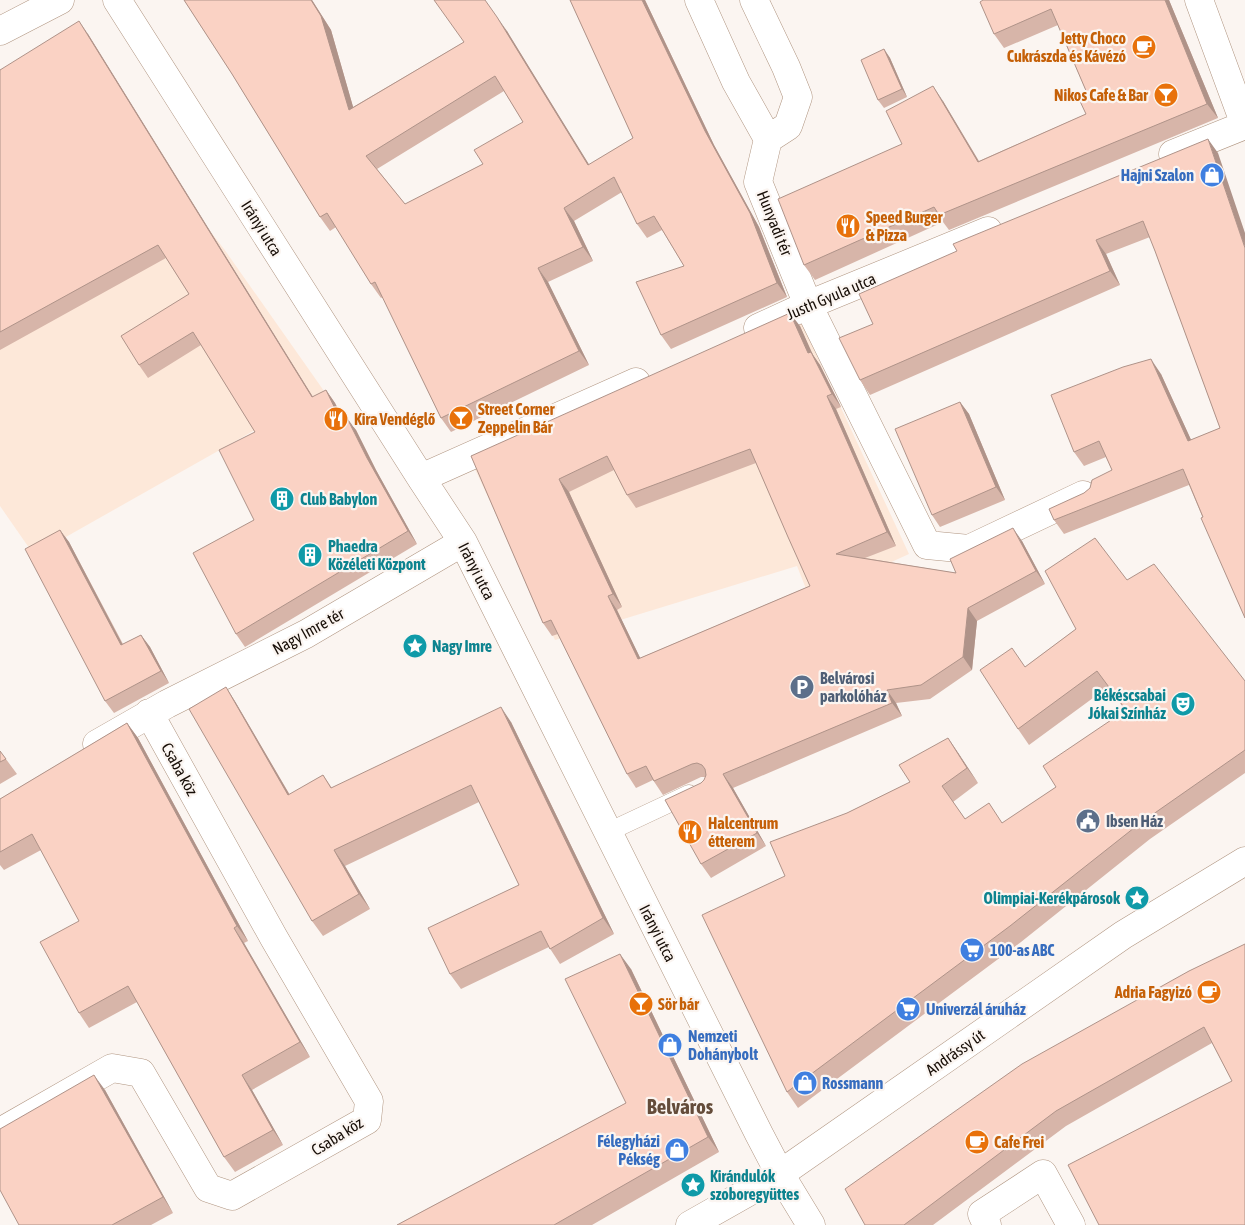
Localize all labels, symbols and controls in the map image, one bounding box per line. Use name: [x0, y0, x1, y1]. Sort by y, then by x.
place label: Jetty Choco Cukrászda és Kávézó: [1007, 29, 1126, 65]
cafe icon: Jetty Choco Cukrászda és Kávézó: [1131, 34, 1157, 60]
bar icon: Nikos Cafe & Bar: [1153, 82, 1179, 108]
place label: Nikos Cafe & Bar: [1054, 86, 1148, 104]
shop icon: Hajni Szalon: [1199, 162, 1225, 188]
place label: Hajni Szalon: [1121, 166, 1194, 184]
street label: Hunyadi tér: [753, 188, 796, 259]
street label: Irányi utca: [237, 197, 286, 259]
place label: Speed Burger & Pizza: [866, 208, 943, 244]
restaurant icon: Speed Burger & Pizza: [835, 213, 861, 239]
street label: Justh Gyula utca: [784, 269, 879, 324]
place label: Street Corner Zeppelin Bár: [478, 400, 555, 436]
bar icon: Street Corner Zeppelin Bár: [448, 405, 474, 431]
restaurant icon: Kira Vendéglő: [323, 406, 349, 432]
place label: Kira Vendéglő: [354, 410, 436, 428]
building icon: Club Babylon: [269, 486, 295, 512]
place label: Club Babylon: [300, 490, 378, 508]
place label: Phaedra Közéleti Központ: [328, 537, 426, 573]
street label: Irányi utca: [454, 539, 499, 603]
building icon: Phaedra Közéleti Központ: [297, 542, 323, 568]
street label: Nagy Imre tér: [269, 604, 348, 659]
place icon: Nagy Imre: [402, 633, 428, 659]
place label: Nagy Imre: [432, 637, 492, 655]
place label: Belvárosi parkolóház: [820, 669, 887, 705]
parking icon: Belvárosi parkolóház: [789, 674, 815, 700]
place label: Békéscsabai Jókai Színház: [1087, 686, 1166, 722]
theatre icon: Békéscsabai Jókai Színház: [1170, 691, 1196, 717]
street label: Csaba köz: [158, 740, 202, 799]
public building icon: Ibsen Ház: [1075, 808, 1101, 834]
place label: Ibsen Ház: [1106, 812, 1163, 830]
place label: Halcentrum étterem: [708, 814, 778, 850]
restaurant icon: Halcentrum étterem: [677, 819, 703, 845]
place icon: Olimpiai-Kerékpárosok: [1124, 885, 1150, 911]
place label: Olimpiai-Kerékpárosok: [984, 889, 1121, 907]
street label: Irányi utca: [635, 901, 680, 965]
supermarket icon: 100-as ABC: [959, 937, 985, 963]
place label: 100-as ABC: [990, 941, 1055, 959]
cafe icon: Adria Fagyizó: [1196, 979, 1222, 1005]
place label: Adria Fagyizó: [1114, 983, 1192, 1001]
bar icon: Sör bár: [628, 991, 654, 1017]
place label: Sör bár: [658, 995, 699, 1013]
supermarket icon: Univerzál áruház: [895, 996, 921, 1022]
place label: Univerzál áruház: [926, 1000, 1026, 1018]
street label: Andrássy út: [922, 1025, 989, 1080]
place label: Nemzeti Dohánybolt: [688, 1027, 758, 1063]
shop icon: Nemzeti Dohánybolt: [657, 1032, 683, 1058]
shop icon: Rossmann: [792, 1070, 818, 1096]
place label: Rossmann: [822, 1074, 884, 1092]
district label: Belváros: [647, 1094, 714, 1118]
street label: Csaba köz: [308, 1113, 366, 1159]
cafe icon: Cafe Frei: [964, 1129, 990, 1155]
place label: Félegyházi Pékség: [597, 1132, 660, 1168]
place label: Cafe Frei: [994, 1133, 1045, 1151]
shop icon: Félegyházi Pékség: [664, 1137, 690, 1163]
place label: Kirándulók szoboregyüttes: [710, 1167, 799, 1203]
place icon: Kirándulók szoboregyüttes: [680, 1172, 706, 1198]

